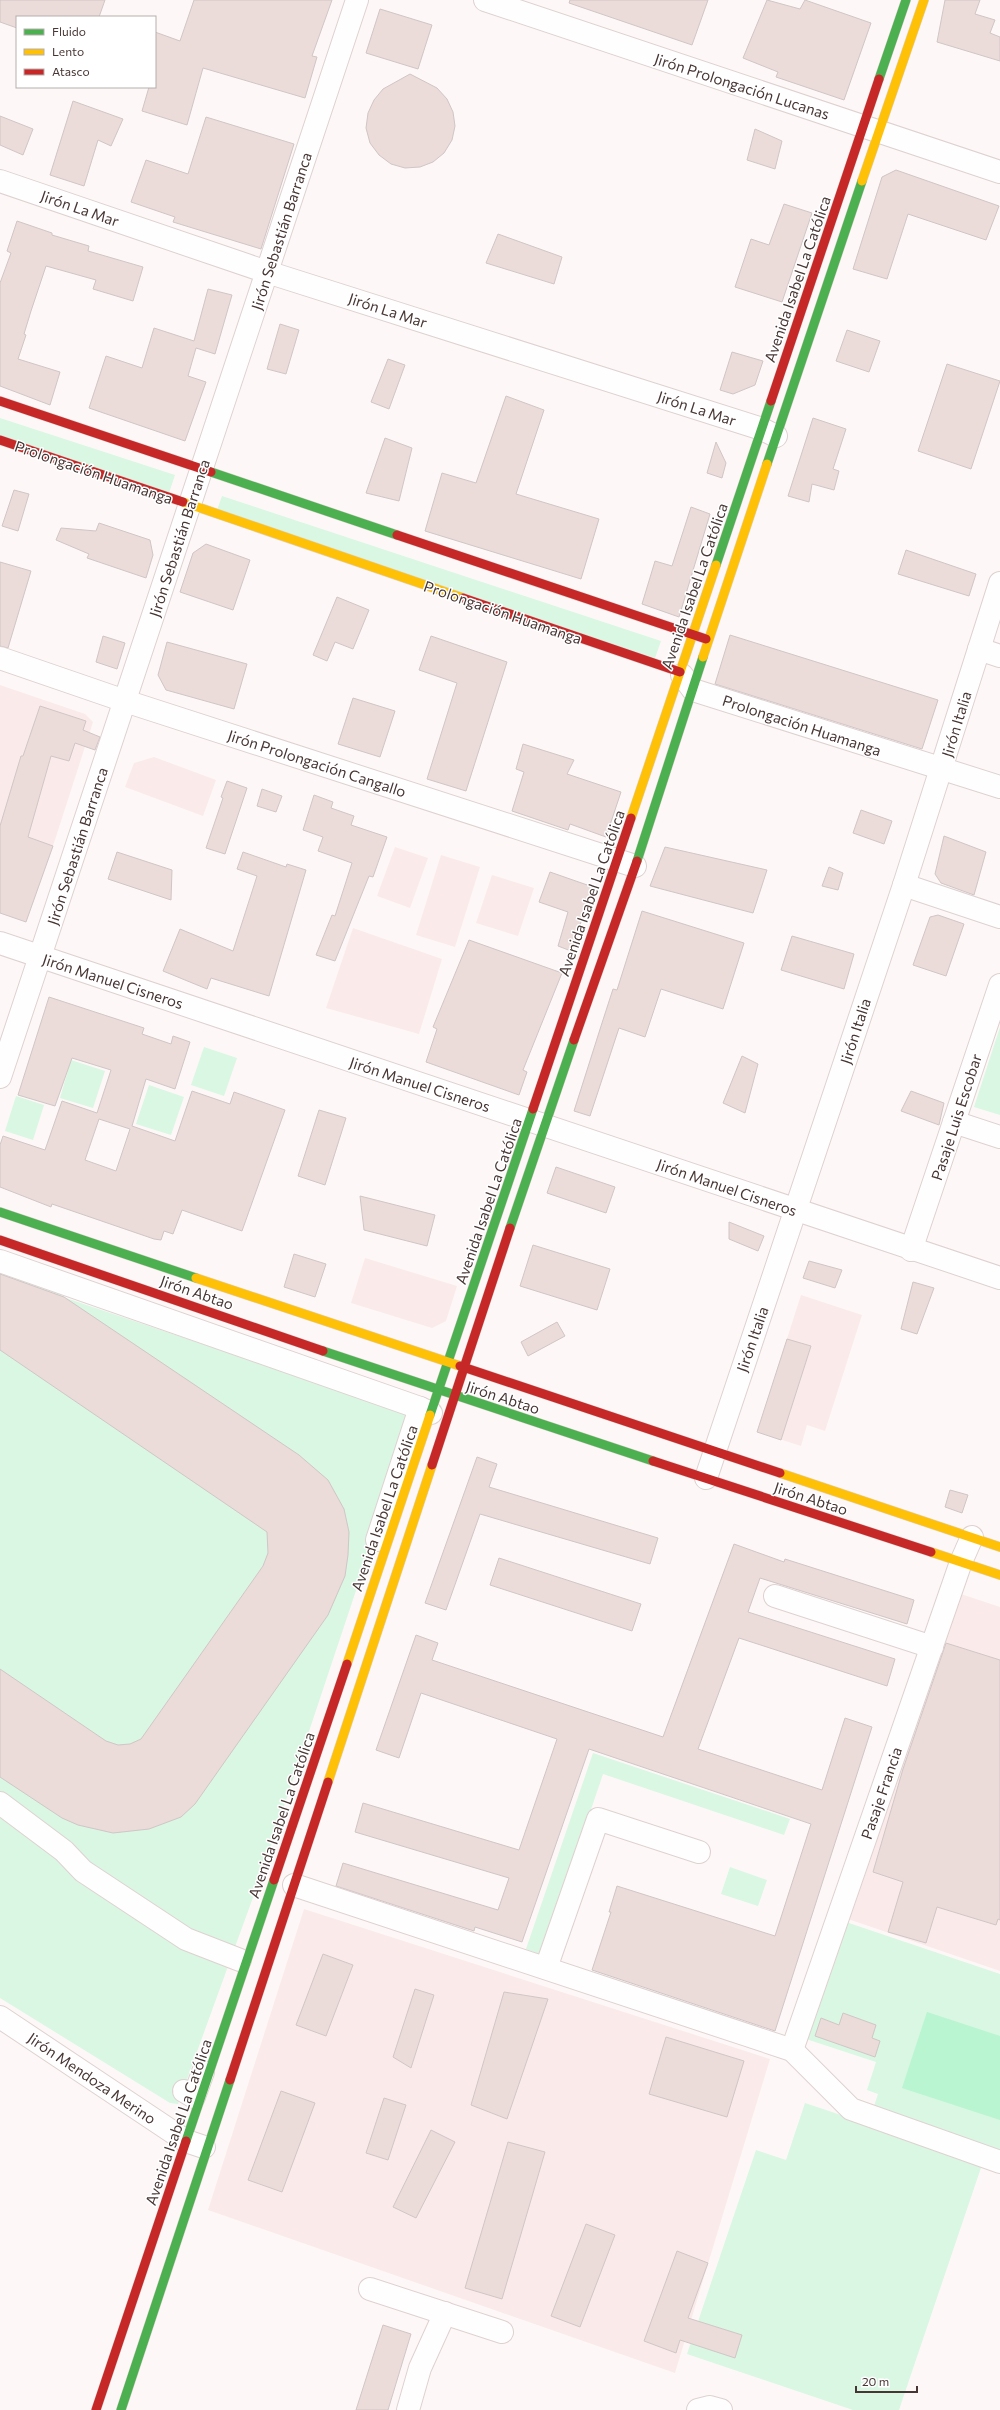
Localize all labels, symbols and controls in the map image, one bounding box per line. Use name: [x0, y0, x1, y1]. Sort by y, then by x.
legend: [16, 16, 156, 88]
text: Fluido: [52, 24, 86, 38]
text: Lento: [52, 44, 84, 58]
street label: Jirón Prolongación Lucanas: [652, 49, 832, 123]
text: Atasco: [52, 64, 90, 78]
street label: Jirón Sebastián Barranca: [247, 150, 315, 312]
street label: Jirón La Mar: [38, 186, 122, 230]
street label: Avenida Isabel La Católica: [760, 194, 834, 364]
street label: Jirón La Mar: [346, 289, 430, 331]
street label: Jirón La Mar: [655, 387, 739, 429]
street label: Prolongación Huamanga: [13, 436, 175, 508]
street label: Jirón Sebastián Barranca: [145, 457, 213, 619]
street label: Avenida Isabel La Católica: [657, 501, 731, 671]
street label: Prolongación Huamanga: [422, 576, 584, 648]
street label: Jirón Italia: [937, 689, 975, 759]
street label: Prolongación Huamanga: [720, 691, 884, 759]
street label: Jirón Prolongación Cangallo: [225, 726, 409, 800]
street label: Jirón Sebastián Barranca: [43, 765, 111, 927]
street label: Avenida Isabel La Católica: [554, 808, 628, 978]
street label: Jirón Manuel Cisneros: [40, 950, 186, 1012]
street label: Jirón Italia: [836, 996, 874, 1066]
street label: Pasaje Luis Escobar: [927, 1052, 985, 1182]
street label: Jirón Manuel Cisneros: [347, 1053, 493, 1115]
street label: Avenida Isabel La Católica: [451, 1116, 525, 1286]
street label: Jirón Manuel Cisneros: [655, 1155, 800, 1219]
street label: Jirón Abtao: [158, 1271, 236, 1313]
street label: Jirón Italia: [732, 1304, 772, 1374]
street label: Jirón Abtao: [464, 1377, 542, 1417]
street label: Avenida Isabel La Católica: [347, 1423, 421, 1593]
street label: Jirón Abtao: [772, 1478, 850, 1518]
street label: Avenida Isabel La Católica: [244, 1730, 318, 1900]
street label: Pasaje Francia: [857, 1745, 905, 1841]
street label: Jirón Mendoza Merino: [25, 2028, 159, 2128]
street label: Avenida Isabel La Católica: [141, 2037, 215, 2207]
scale bar: [856, 2368, 917, 2394]
text: 20 m: [862, 2374, 889, 2388]

